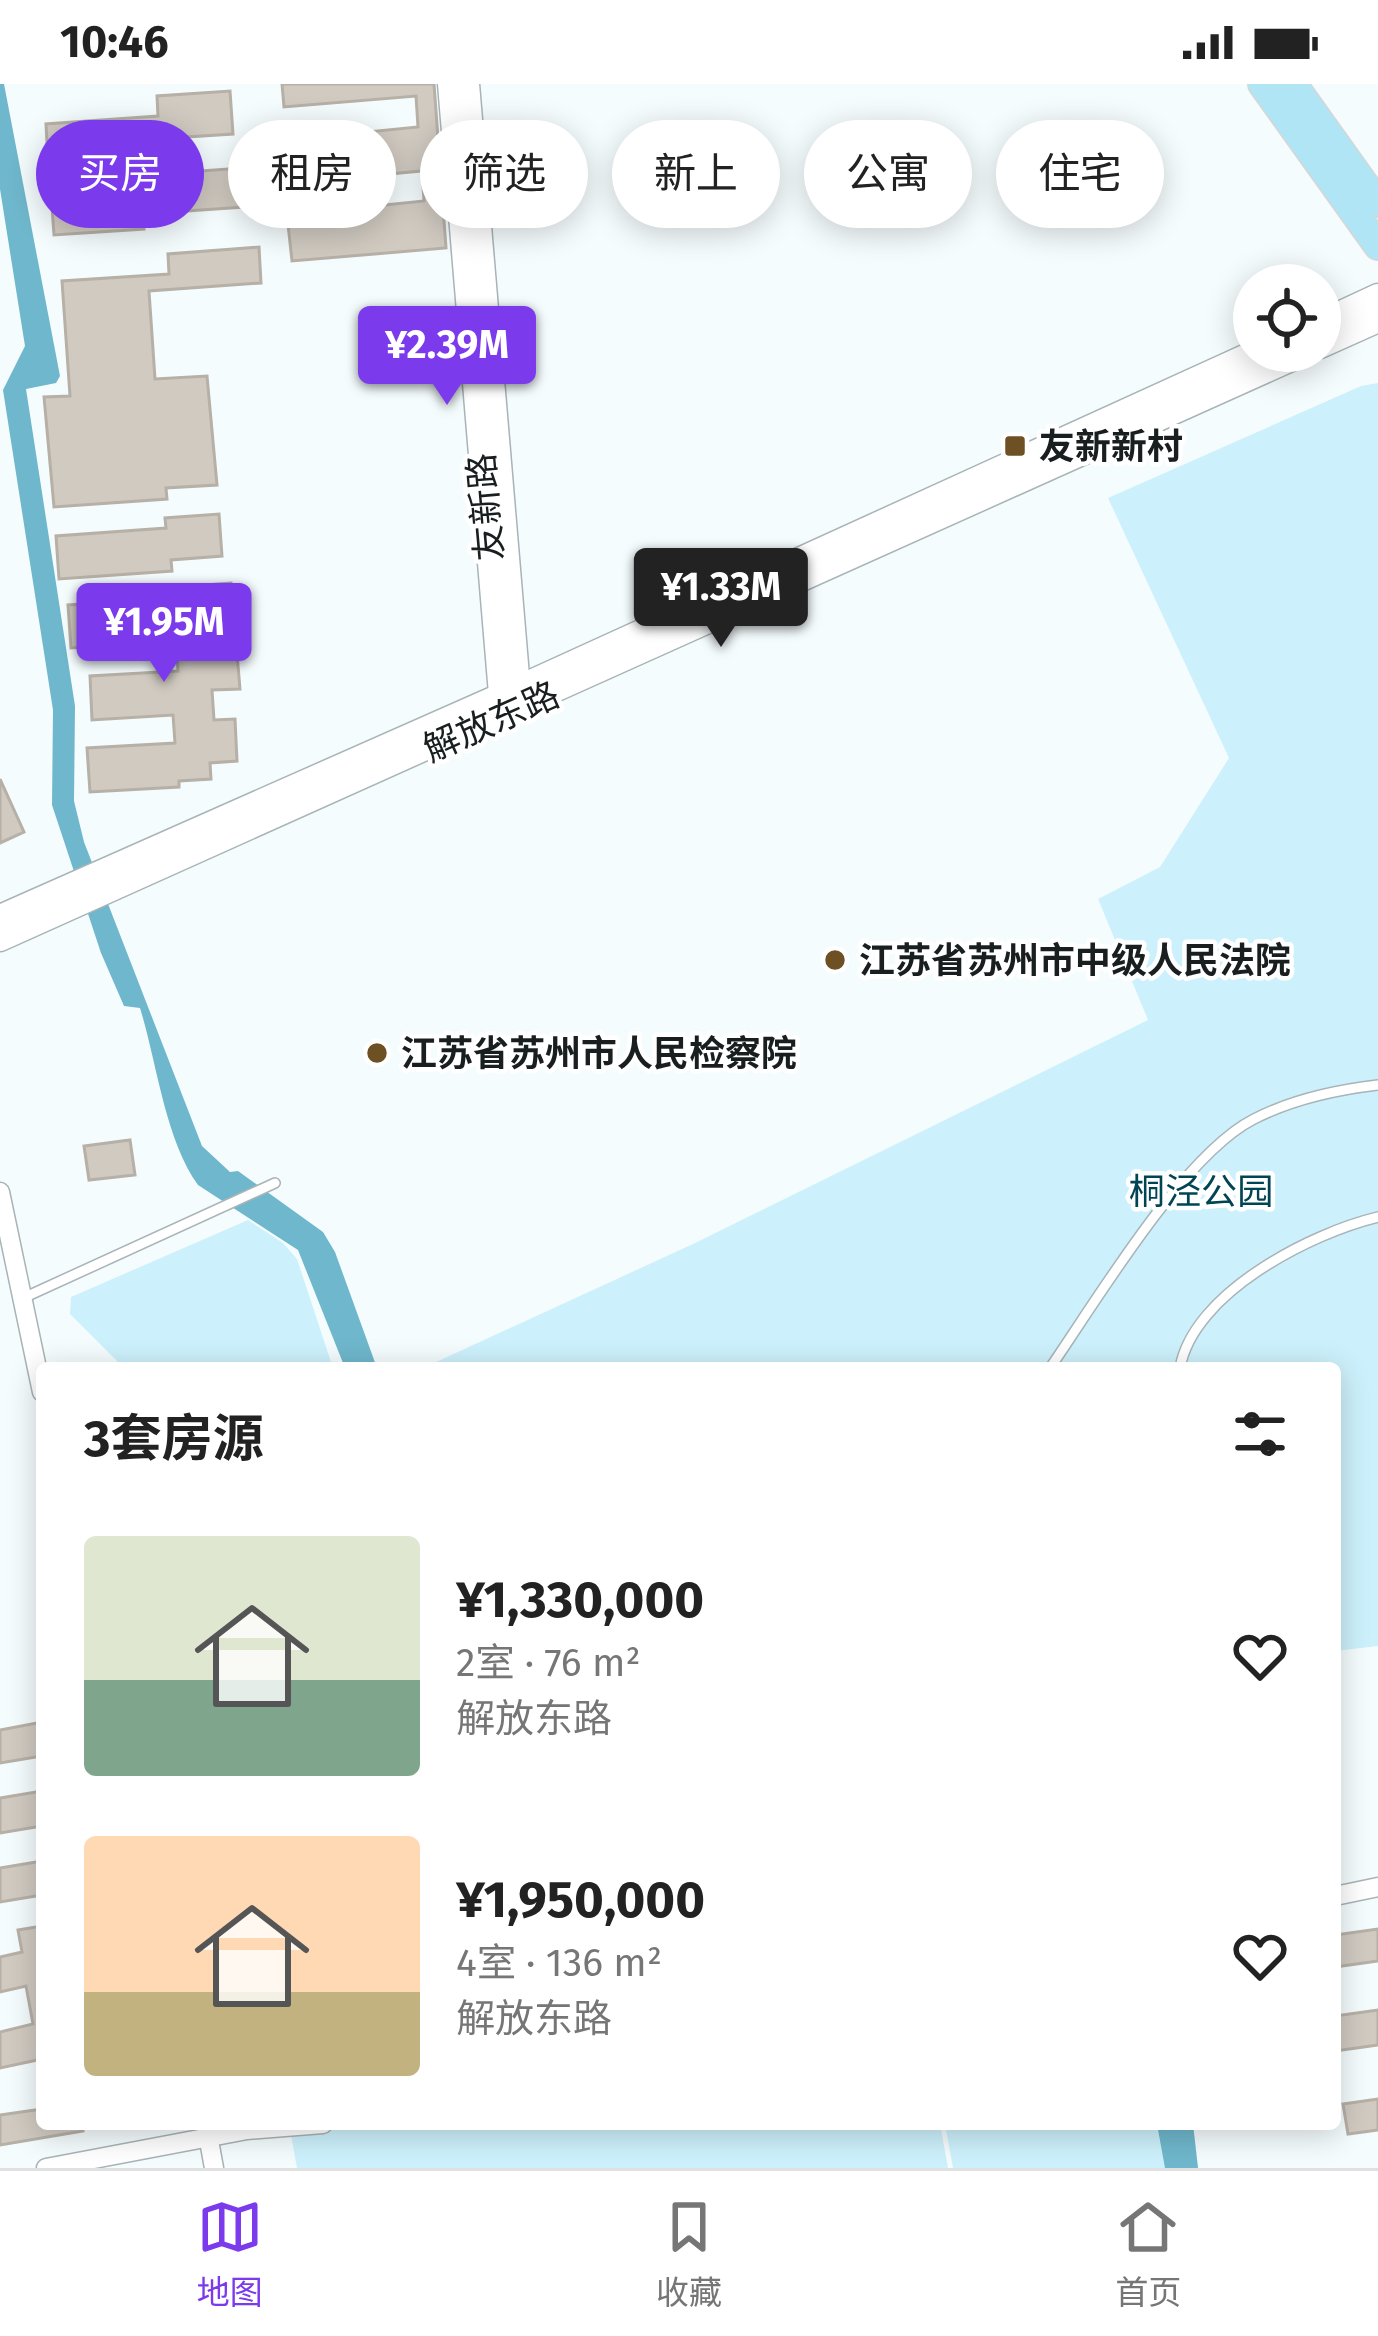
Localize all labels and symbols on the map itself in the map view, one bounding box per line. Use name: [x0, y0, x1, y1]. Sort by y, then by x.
pin: ¥2.39M: [349, 306, 545, 408]
place label: 友新新村: [1039, 425, 1183, 469]
marker: 友新新村: [1002, 433, 1028, 459]
street label: 友新路: [459, 451, 513, 563]
pin: ¥1.33M: [623, 548, 819, 650]
pin: ¥1.95M: [66, 583, 262, 685]
street label: 解放东路: [417, 673, 566, 771]
place label: 江苏省苏州市中级人民法院: [859, 939, 1291, 983]
marker: 江苏省苏州市中级人民法院: [822, 947, 848, 973]
place label: 江苏省苏州市人民检察院: [401, 1032, 797, 1076]
marker: 江苏省苏州市人民检察院: [364, 1040, 390, 1066]
park label: 桐泾公园: [1129, 1170, 1273, 1214]

